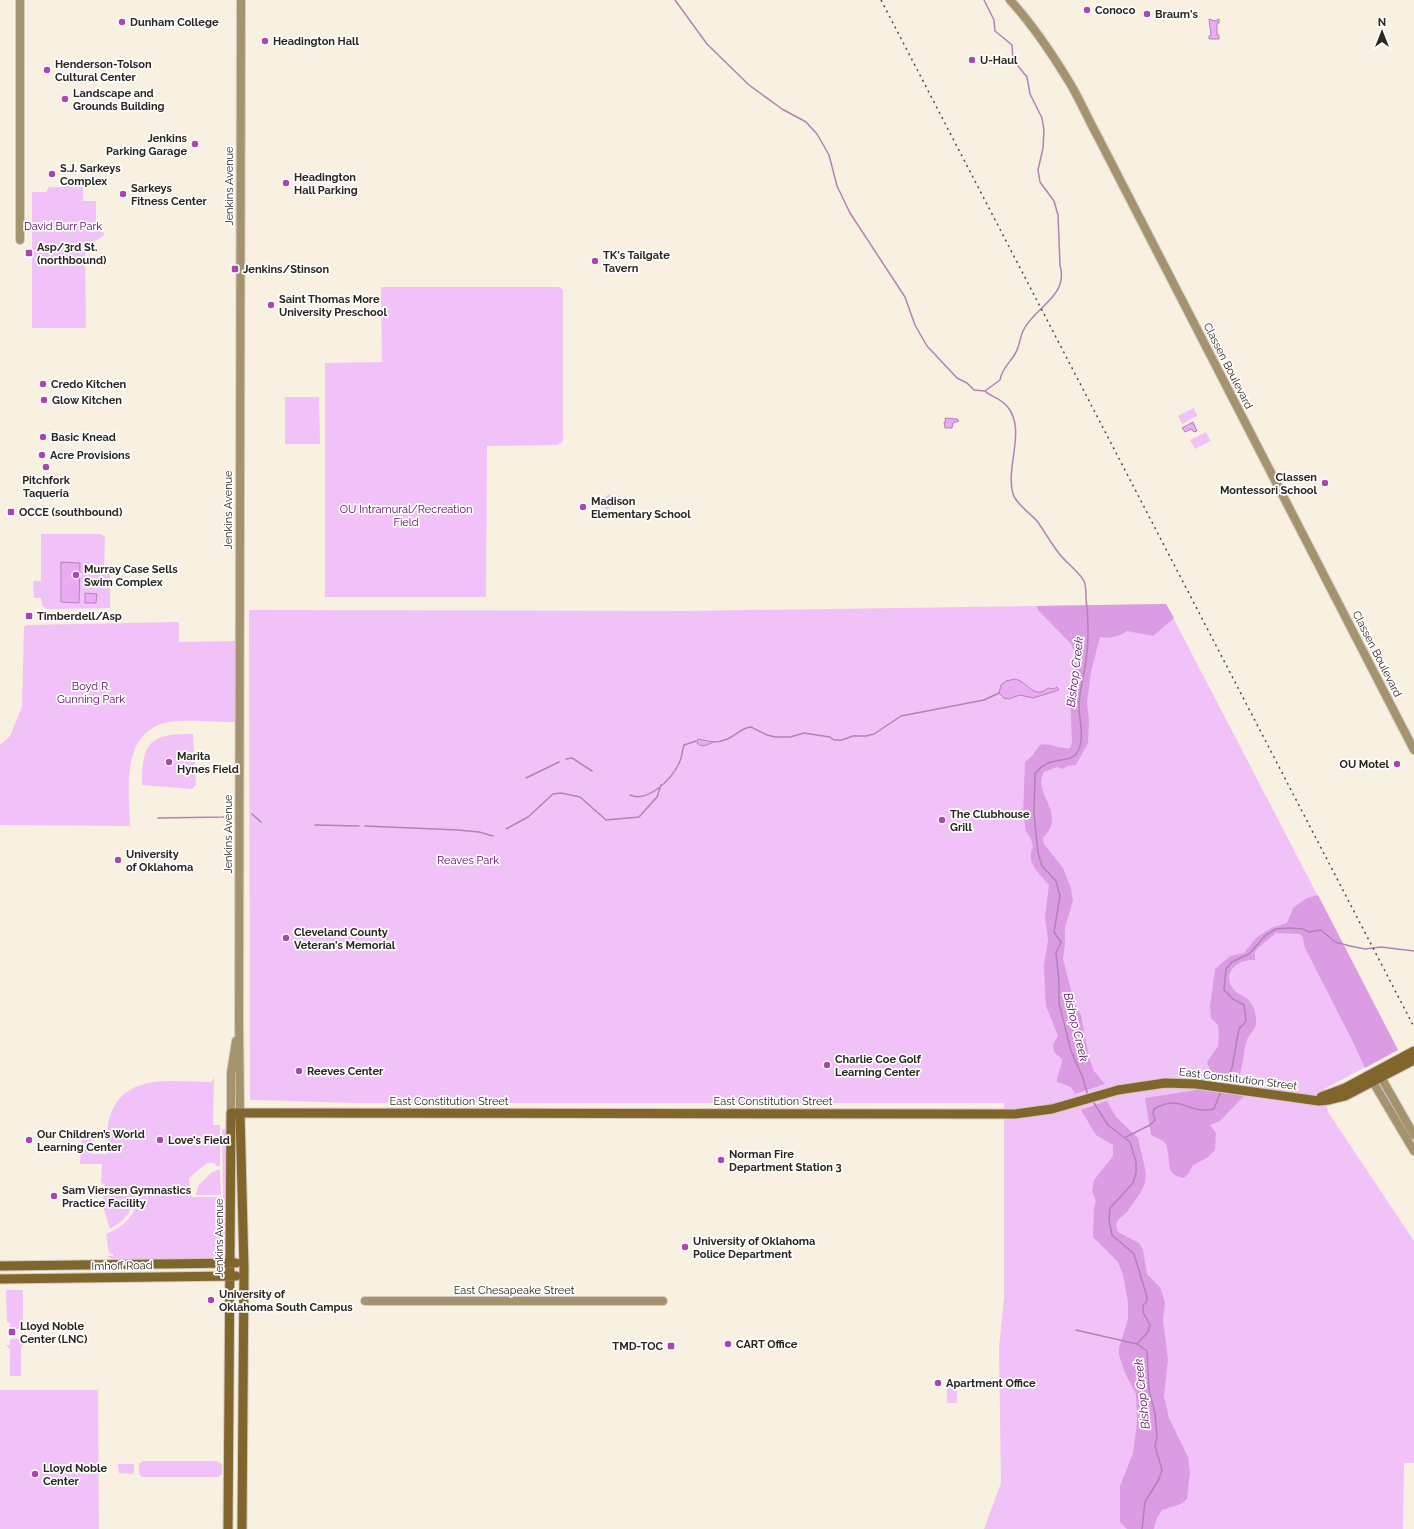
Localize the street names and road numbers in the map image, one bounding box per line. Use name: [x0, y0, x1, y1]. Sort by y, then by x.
street label: Jenkins Avenue: [223, 146, 236, 226]
street label: Classen Boulevard: [1201, 321, 1255, 411]
street label: Jenkins Avenue: [222, 470, 235, 550]
street label: Classen Boulevard: [1350, 609, 1404, 699]
street label: Jenkins Avenue: [222, 794, 235, 874]
street label: East Constitution Street: [1178, 1065, 1298, 1093]
street label: East Constitution Street: [390, 1095, 509, 1108]
street label: East Constitution Street: [714, 1095, 833, 1108]
street label: Jenkins Avenue: [213, 1198, 226, 1278]
street label: Imhoff Road: [91, 1259, 153, 1273]
street label: East Chesapeake Street: [454, 1284, 575, 1297]

